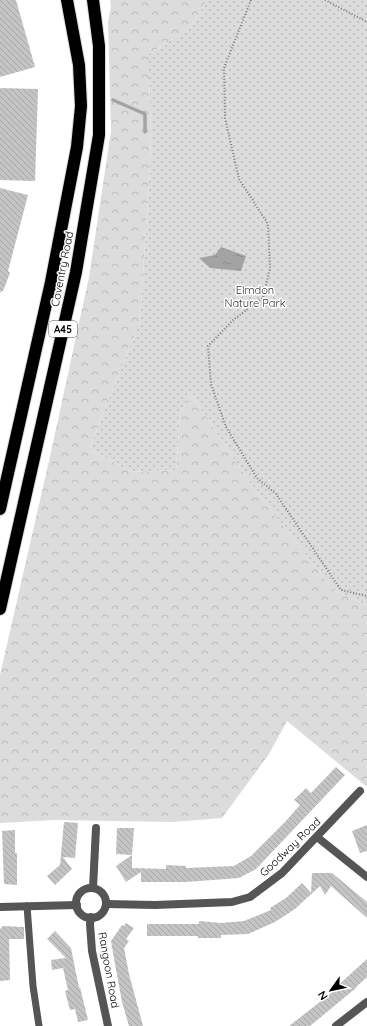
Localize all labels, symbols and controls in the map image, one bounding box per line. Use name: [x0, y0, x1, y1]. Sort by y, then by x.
street label: Coventry Road: [48, 230, 76, 308]
park label: Elmdon Nature Park: [224, 283, 286, 310]
road number: A45: [49, 321, 77, 337]
street label: Goodway Road: [257, 814, 323, 880]
street label: Rangoon Road: [95, 931, 123, 1009]
north arrow: [311, 970, 351, 1010]
text: N: [315, 988, 331, 1003]

